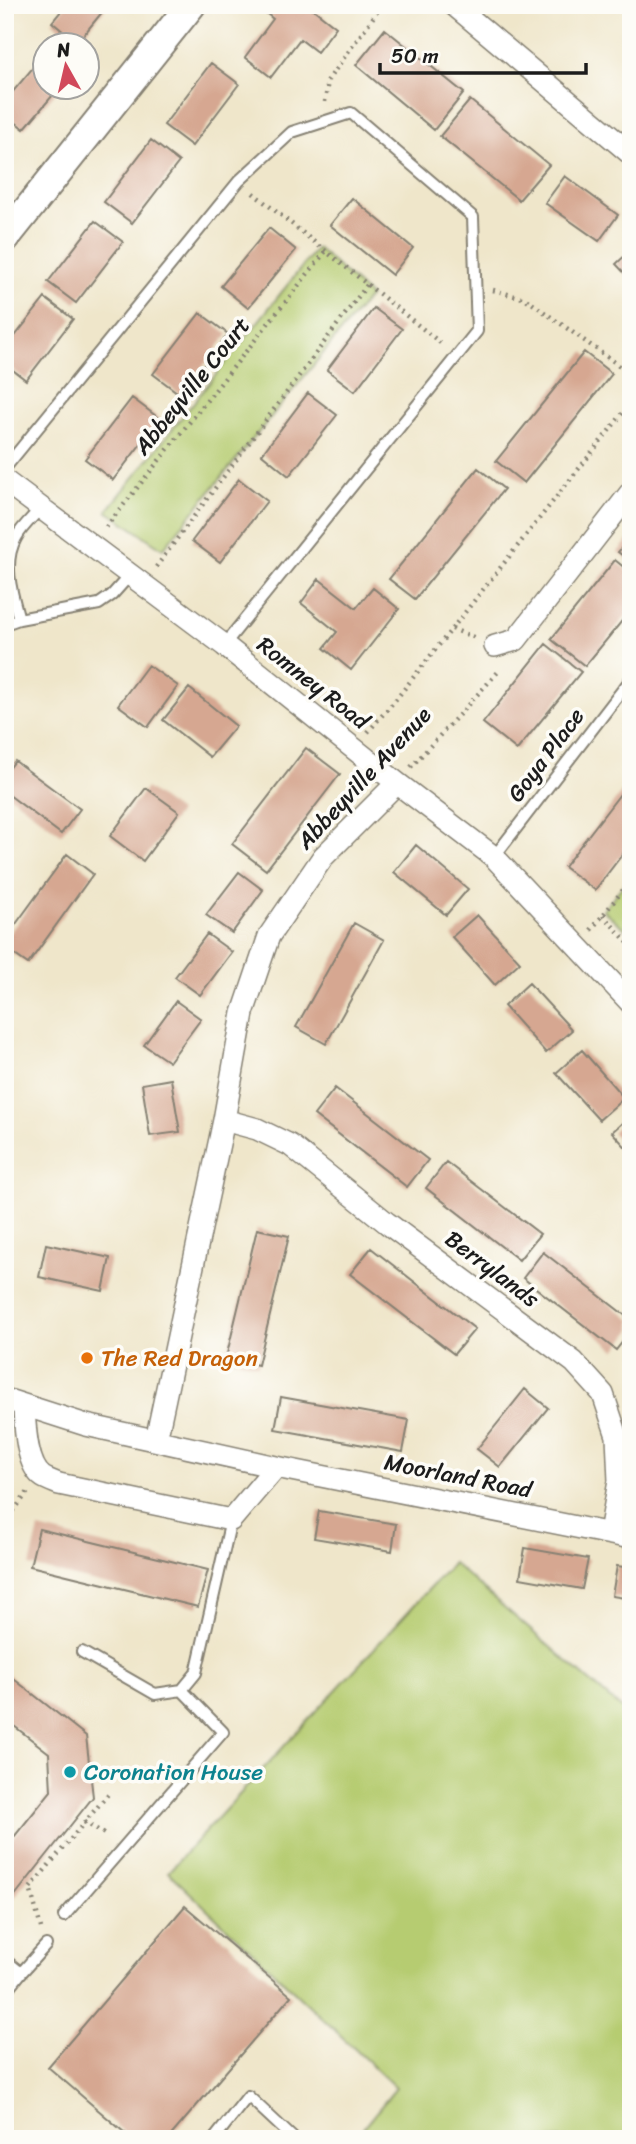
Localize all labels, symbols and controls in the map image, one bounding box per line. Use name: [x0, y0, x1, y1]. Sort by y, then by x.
north arrow: [32, 32, 102, 102]
text: N: [54, 32, 73, 67]
scale bar: [380, 32, 587, 76]
text: 50 m: [391, 37, 439, 75]
street label: Abbeyville Court: [122, 308, 261, 465]
street label: Romney Road: [247, 626, 380, 742]
street label: Abbeyville Avenue: [286, 697, 442, 860]
street label: Goya Place: [496, 698, 596, 811]
street label: Berrylands: [436, 1219, 549, 1319]
place label: The Red Dragon: [101, 1338, 258, 1379]
marker: The Red Dragon: [79, 1350, 95, 1366]
street label: Moorland Road: [381, 1442, 537, 1511]
place label: Coronation House: [84, 1752, 263, 1793]
marker: Coronation House: [62, 1764, 78, 1780]

